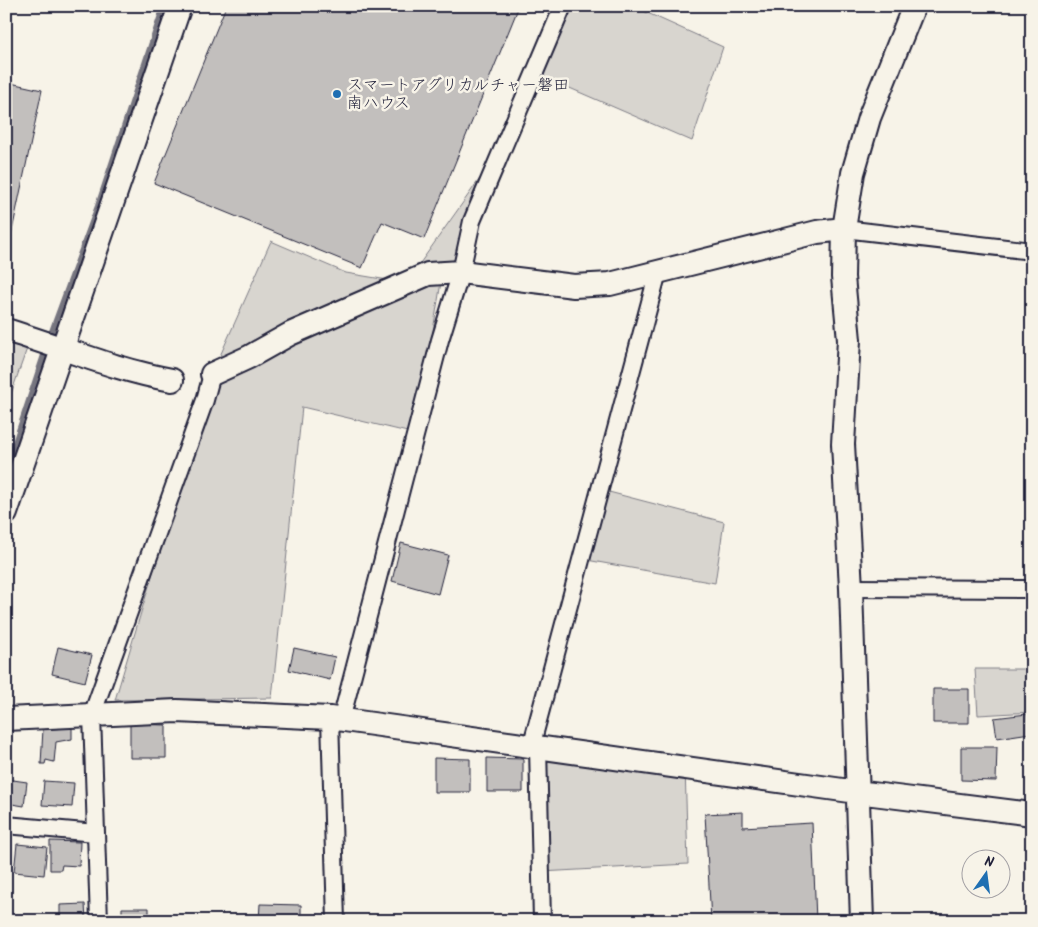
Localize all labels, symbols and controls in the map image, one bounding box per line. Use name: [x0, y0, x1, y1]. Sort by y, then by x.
place label: スマートアグリカルチャー磐田 南ハウス: [347, 73, 569, 116]
marker: スマートアグリカルチャー磐田 南ハウス: [331, 88, 343, 100]
north arrow: [960, 850, 1010, 900]
text: N: [982, 851, 996, 874]

